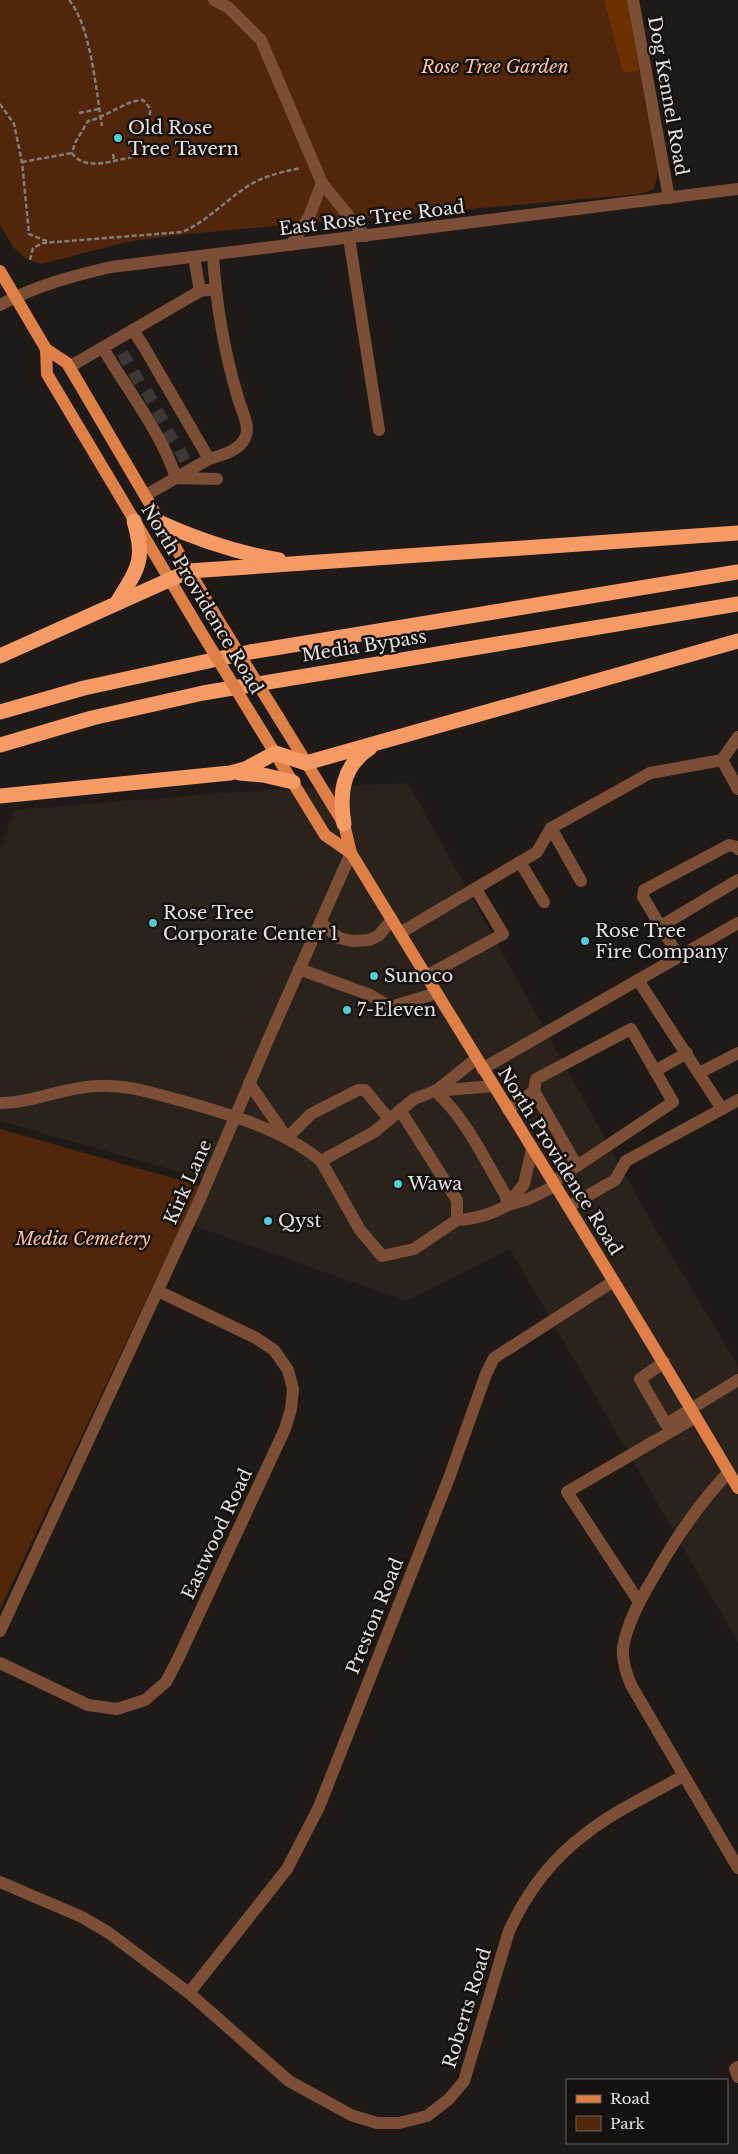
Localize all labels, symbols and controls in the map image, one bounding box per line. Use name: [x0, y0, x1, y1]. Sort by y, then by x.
street label: Dog Kennel Road: [643, 15, 693, 177]
park label: Rose Tree Garden: [420, 56, 569, 78]
place label: Old Rose Tree Tavern: [128, 117, 239, 160]
marker: Old Rose Tree Tavern: [112, 132, 124, 144]
street label: East Rose Tree Road: [278, 196, 466, 240]
street label: North Providence Road: [137, 500, 267, 698]
street label: Media Bypass: [300, 625, 428, 667]
place label: Rose Tree Corporate Center 1: [163, 902, 338, 945]
marker: Rose Tree Corporate Center 1: [147, 917, 159, 929]
place label: Rose Tree Fire Company: [595, 920, 729, 963]
marker: Rose Tree Fire Company: [579, 935, 591, 947]
place label: Sunoco: [384, 965, 453, 987]
marker: Sunoco: [368, 970, 380, 982]
place label: 7-Eleven: [357, 999, 436, 1021]
marker: 7-Eleven: [341, 1004, 353, 1016]
street label: North Providence Road: [493, 1063, 627, 1259]
street label: Kirk Lane: [160, 1136, 216, 1228]
place label: Wawa: [407, 1173, 462, 1195]
marker: Wawa: [392, 1178, 404, 1190]
place label: Qyst: [278, 1210, 321, 1232]
marker: Qyst: [262, 1215, 274, 1227]
park label: Media Cemetery: [15, 1228, 151, 1250]
street label: Eastwood Road: [177, 1465, 257, 1603]
street label: Preston Road: [342, 1555, 408, 1677]
street label: Roberts Road: [438, 1945, 496, 2071]
legend: [566, 2079, 728, 2144]
text: Road: [610, 2089, 650, 2108]
text: Park: [610, 2114, 646, 2133]

